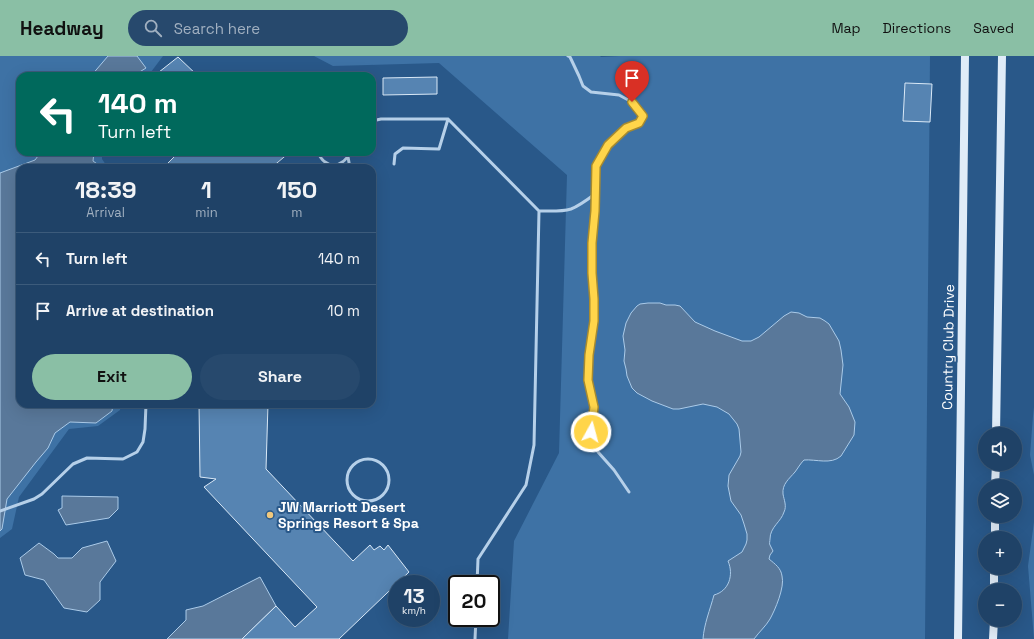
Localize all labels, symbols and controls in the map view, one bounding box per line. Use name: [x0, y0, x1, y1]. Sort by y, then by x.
search box: [128, 10, 408, 46]
text: Headway: [20, 16, 104, 41]
icon: search: [142, 17, 164, 39]
text: Search here: [174, 19, 260, 38]
text: Map: [831, 19, 861, 37]
text: Directions: [883, 19, 951, 37]
text: Saved: [973, 19, 1014, 37]
pin: [615, 61, 649, 102]
icon: arrive: [621, 67, 643, 89]
text: 140 m: [98, 85, 178, 121]
icon: left: [32, 88, 84, 140]
text: Turn left: [98, 120, 171, 143]
text: 18:39: [75, 174, 137, 205]
text: 1: [201, 174, 212, 205]
text: 150: [276, 174, 317, 205]
text: Arrival: [86, 204, 125, 221]
text: min: [195, 204, 218, 221]
text: m: [291, 204, 302, 221]
icon: left: [32, 248, 54, 270]
text: Turn left: [66, 249, 128, 268]
text: 140 m: [318, 249, 360, 268]
street label: Country Club Drive: [938, 284, 958, 410]
icon: arrive: [32, 300, 54, 322]
text: Arrive at destination: [66, 301, 214, 320]
text: 10 m: [327, 301, 360, 320]
button: Exit: [32, 354, 192, 400]
button: Share: [200, 354, 360, 400]
position arrow: [570, 411, 612, 453]
map controls: [978, 427, 1022, 627]
button: sound: [978, 427, 1022, 471]
button: layers: [978, 479, 1022, 523]
place label: JW Marriott Desert Springs Resort & Spa: [278, 498, 419, 532]
marker: JW Marriott Desert Springs Resort & Spa: [265, 510, 275, 520]
button: +: [978, 531, 1022, 575]
speed limit sign: 20: [448, 575, 500, 627]
text: 13: [403, 583, 425, 609]
button: −: [978, 583, 1022, 627]
text: km/h: [402, 604, 426, 617]

